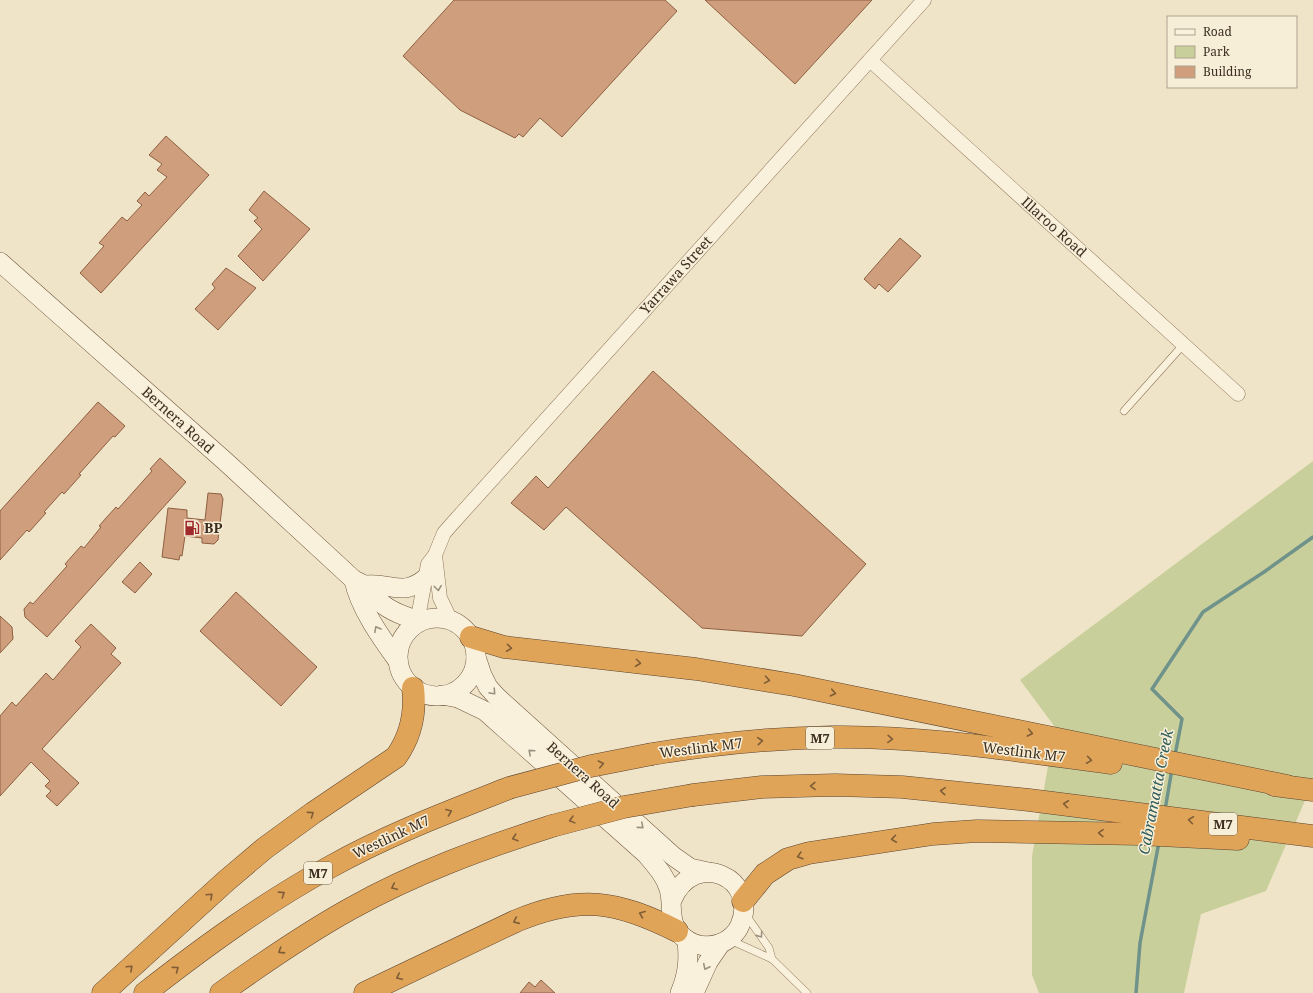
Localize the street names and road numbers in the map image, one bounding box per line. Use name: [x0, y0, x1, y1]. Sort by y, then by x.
street label: Illaroo Road: [1018, 192, 1091, 261]
street label: Yarrawa Street: [635, 231, 716, 319]
street label: Bernera Road: [138, 382, 219, 458]
road number: M7: [806, 727, 834, 749]
street label: Westlink M7: [658, 733, 744, 762]
street label: Bernera Road: [543, 737, 624, 813]
street label: Westlink M7: [982, 737, 1067, 766]
street label: Westlink M7: [349, 810, 433, 863]
road number: M7: [1209, 813, 1237, 835]
road number: M7: [304, 862, 332, 884]

